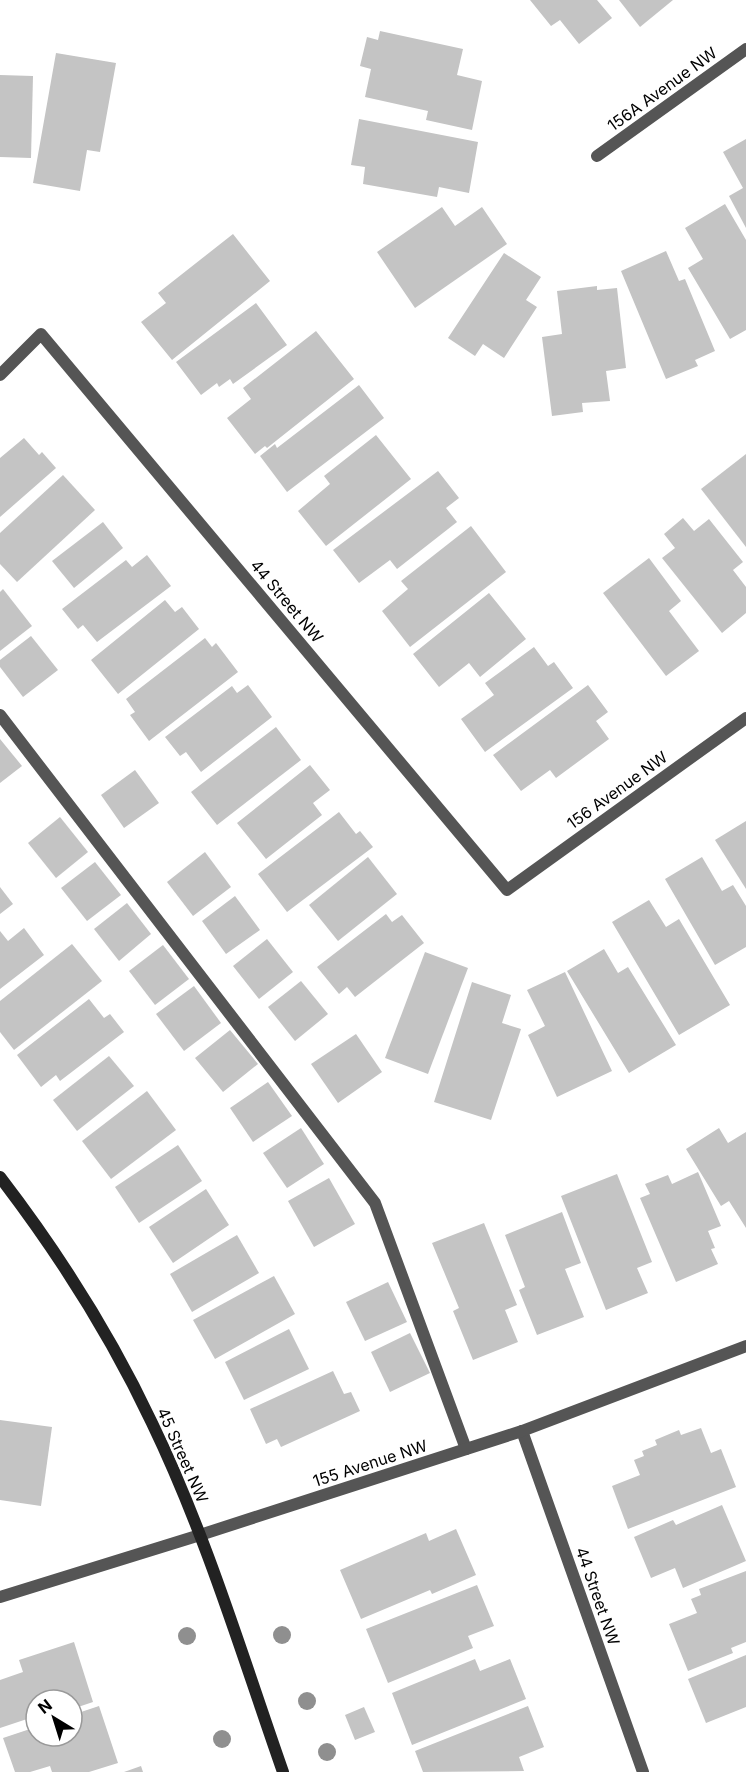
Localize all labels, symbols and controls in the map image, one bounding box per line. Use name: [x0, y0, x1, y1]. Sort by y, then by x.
street label: 156A Avenue NW: [603, 43, 721, 135]
street label: 44 Street NW: [246, 555, 328, 647]
street label: 156 Avenue NW: [563, 747, 671, 833]
street label: 45 Street NW: [153, 1404, 213, 1506]
street label: 155 Avenue NW: [310, 1435, 430, 1491]
street label: 44 Street NW: [572, 1544, 624, 1648]
north arrow: [24, 1688, 84, 1748]
text: N: [34, 1695, 56, 1718]

